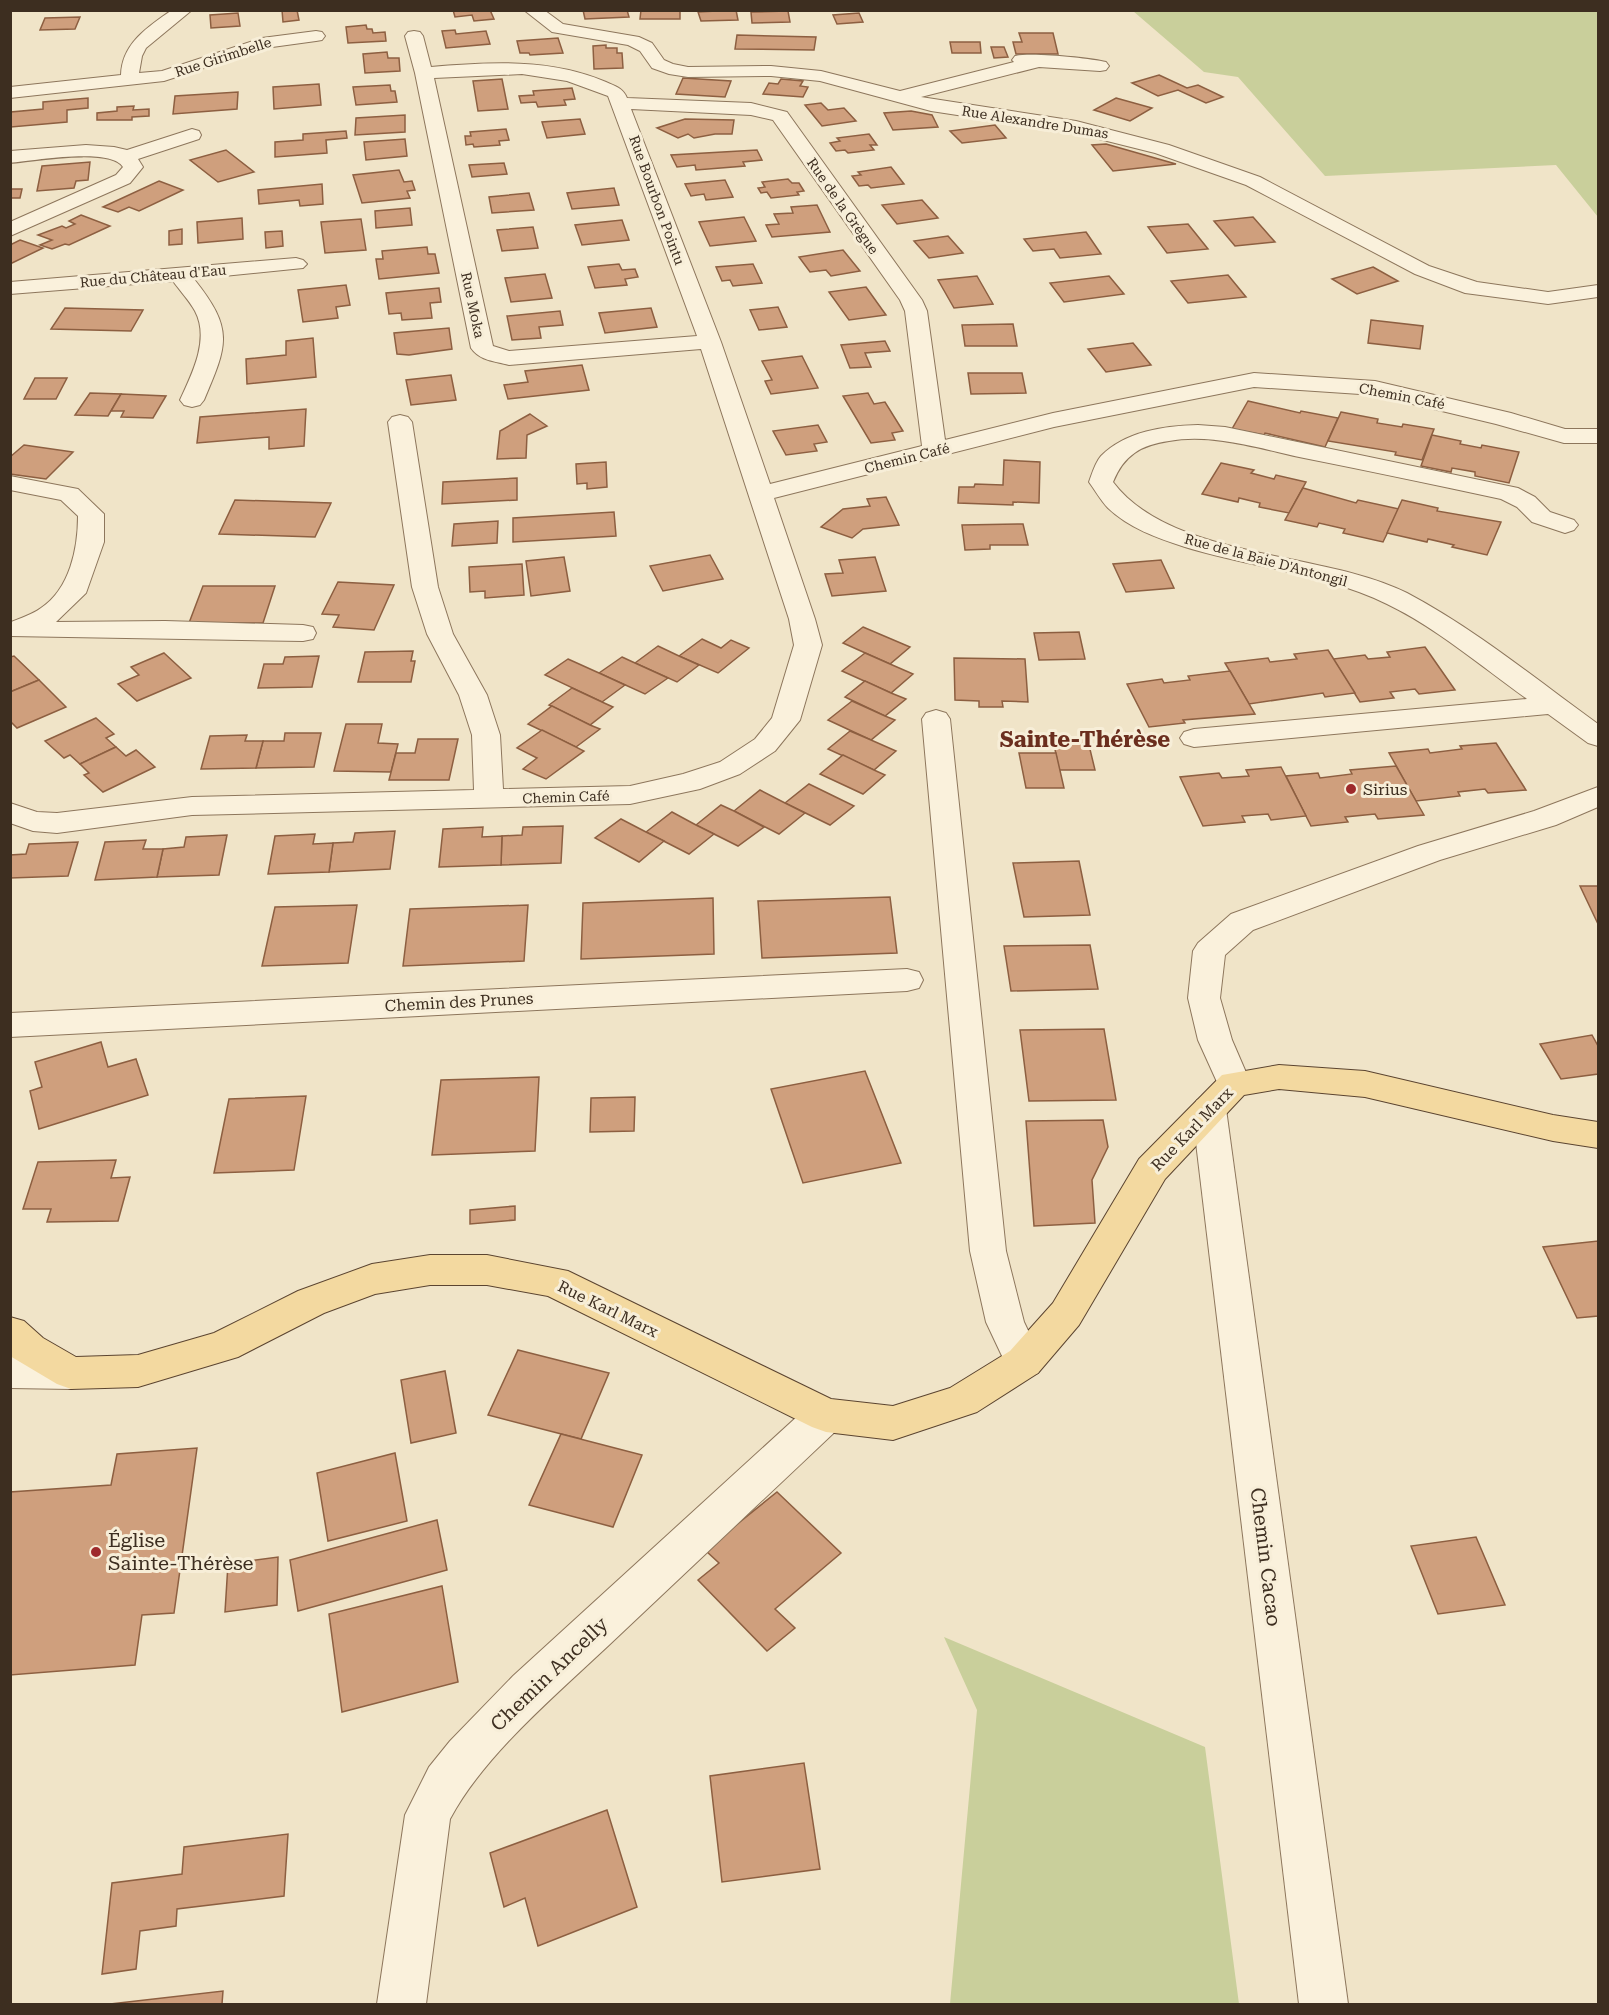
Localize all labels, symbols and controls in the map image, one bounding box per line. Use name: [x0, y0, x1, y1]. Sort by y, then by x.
street label: Rue Girimbelle: [173, 34, 274, 80]
street label: Rue Alexandre Dumas: [960, 102, 1110, 142]
street label: Rue Bourbon Pointu: [626, 133, 688, 267]
street label: Rue de la Grègue: [804, 155, 882, 257]
street label: Rue du Château d'Eau: [79, 262, 227, 290]
street label: Rue Moka: [458, 270, 488, 340]
street label: Chemin Café: [1358, 380, 1447, 412]
street label: Chemin Café: [863, 440, 952, 476]
street label: Rue de la Baie D'Antongil: [1183, 531, 1350, 590]
district label: Sainte-Thérèse: [1000, 727, 1170, 752]
place label: Sirius: [1363, 780, 1408, 799]
marker: Sirius: [1344, 782, 1358, 796]
street label: Chemin Café: [522, 787, 610, 807]
street label: Chemin des Prunes: [384, 989, 534, 1015]
street label: Rue Karl Marx: [1147, 1083, 1237, 1175]
street label: Rue Karl Marx: [555, 1277, 662, 1342]
street label: Chemin Cacao: [1246, 1486, 1286, 1628]
place label: Église Sainte-Thérèse: [108, 1528, 254, 1575]
marker: Église Sainte-Thérèse: [89, 1545, 103, 1559]
street label: Chemin Ancelly: [485, 1612, 613, 1736]

